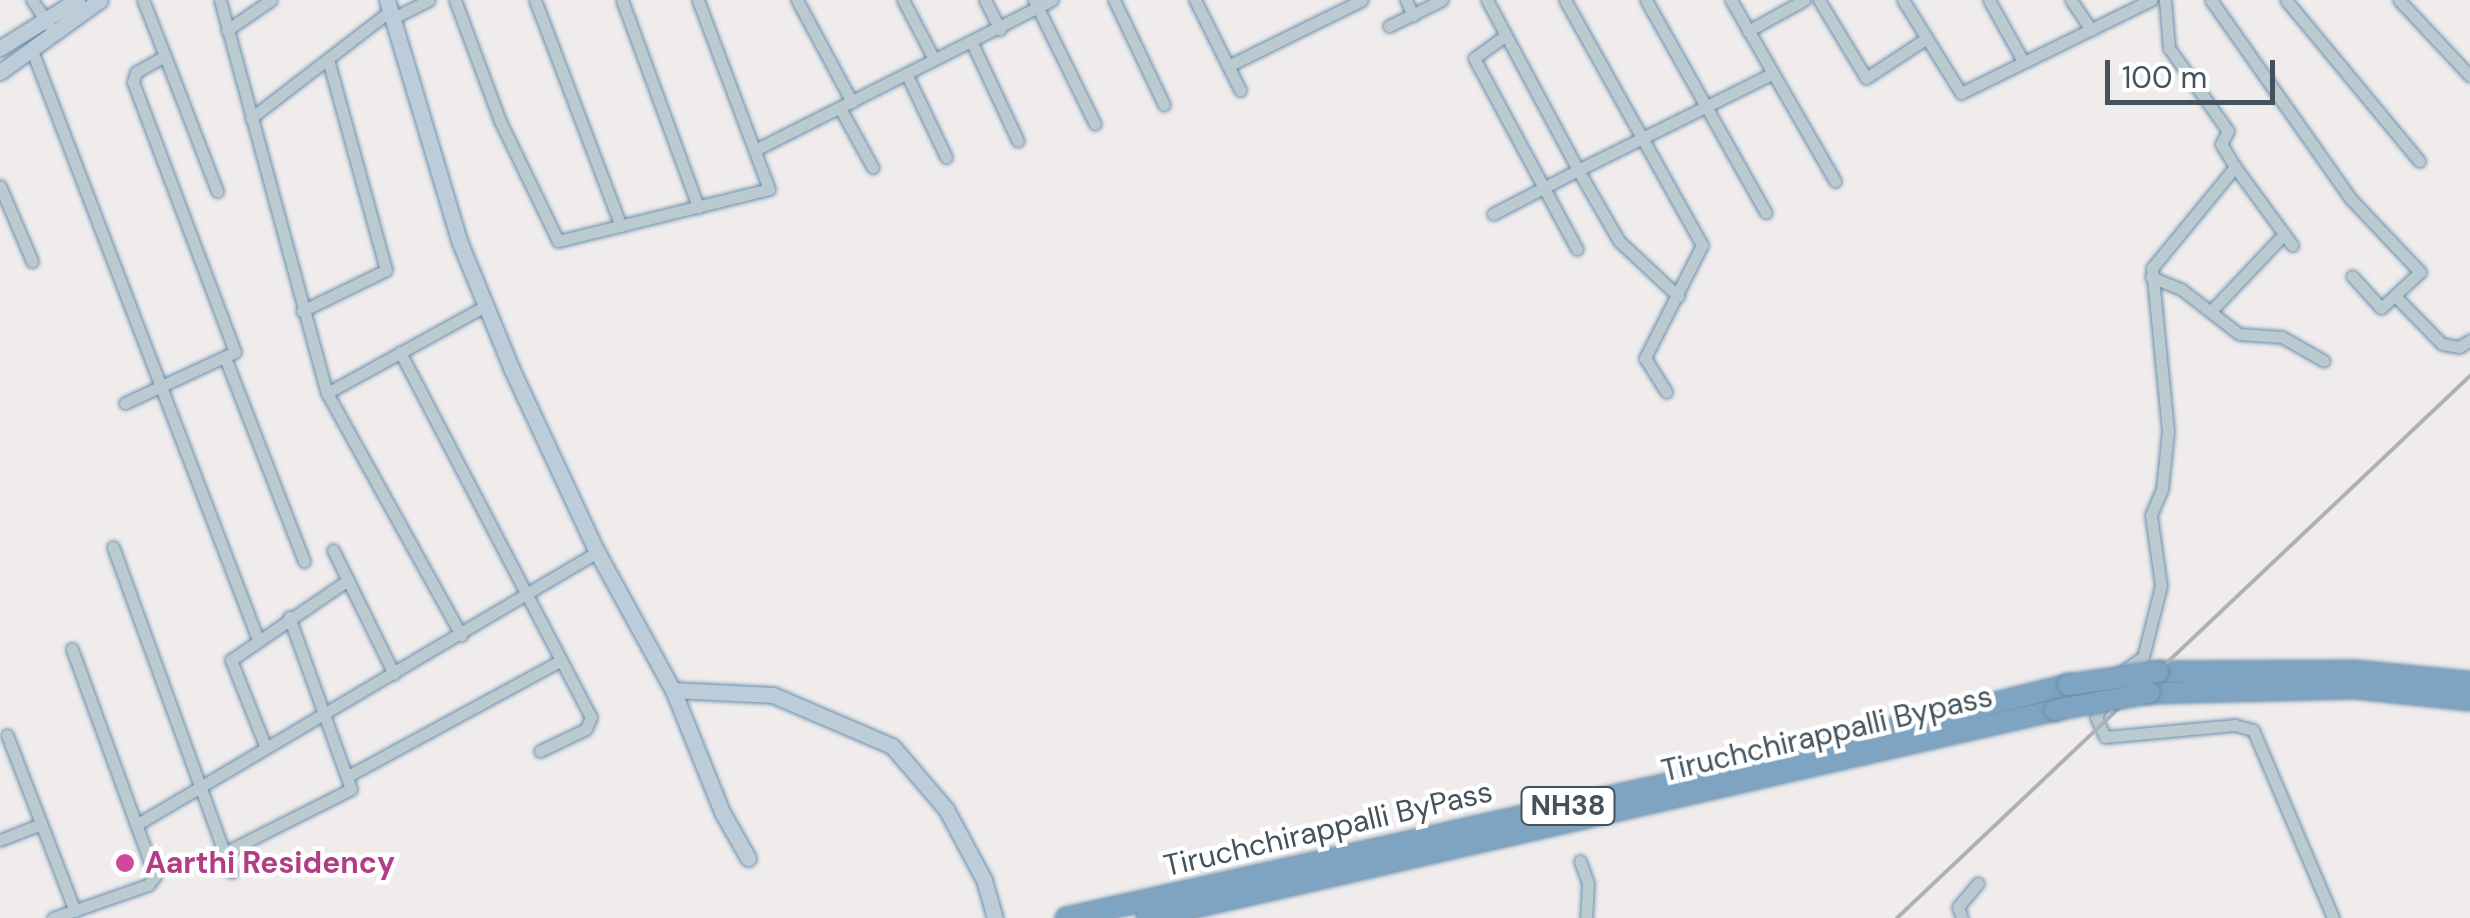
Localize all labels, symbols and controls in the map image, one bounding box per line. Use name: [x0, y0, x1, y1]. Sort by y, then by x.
scale bar: [2110, 40, 2280, 102]
text: 100 m: [2122, 58, 2207, 97]
street label: Tiruchchirappalli Bypass: [1658, 678, 1996, 790]
street label: Tiruchchirappalli ByPass: [1160, 774, 1496, 884]
road number: NH38: [1518, 783, 1618, 829]
place label: Aarthi Residency: [145, 845, 395, 881]
marker: Aarthi Residency: [114, 852, 136, 874]

